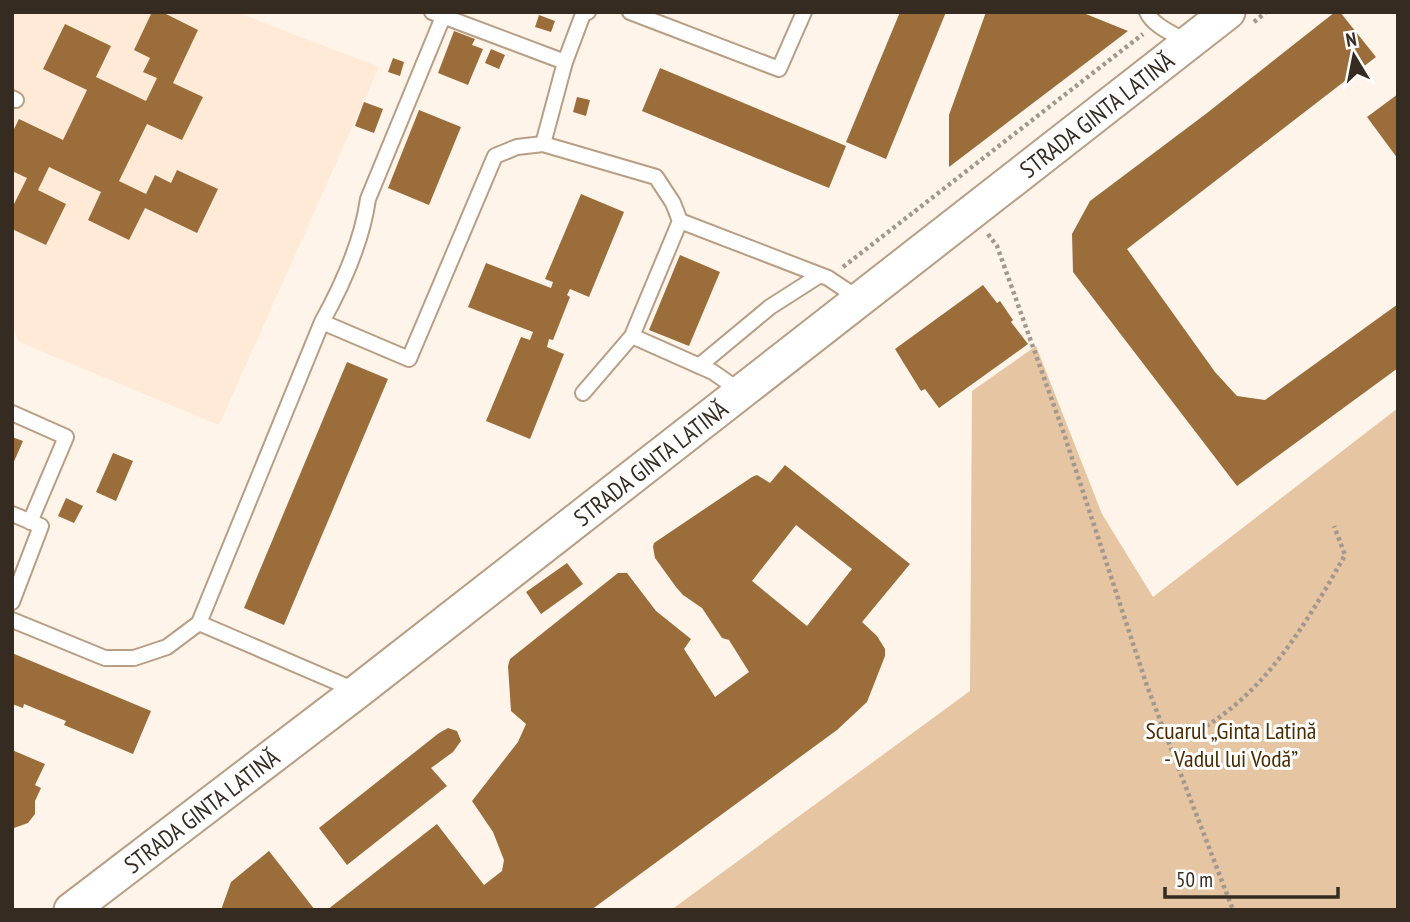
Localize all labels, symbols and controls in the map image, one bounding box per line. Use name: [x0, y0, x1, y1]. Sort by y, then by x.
north arrow: [1319, 21, 1389, 91]
text: N: [1344, 27, 1358, 52]
street label: STRADA GINTA LATINĂ: [1013, 44, 1181, 184]
street label: STRADA GINTA LATINĂ: [567, 393, 734, 533]
park label: Scuarul „Ginta Latină - Vadul lui Vodă”: [1146, 715, 1316, 774]
street label: STRADA GINTA LATINĂ: [118, 741, 286, 880]
scale bar: [1165, 856, 1338, 900]
text: 50 m: [1176, 866, 1213, 893]

